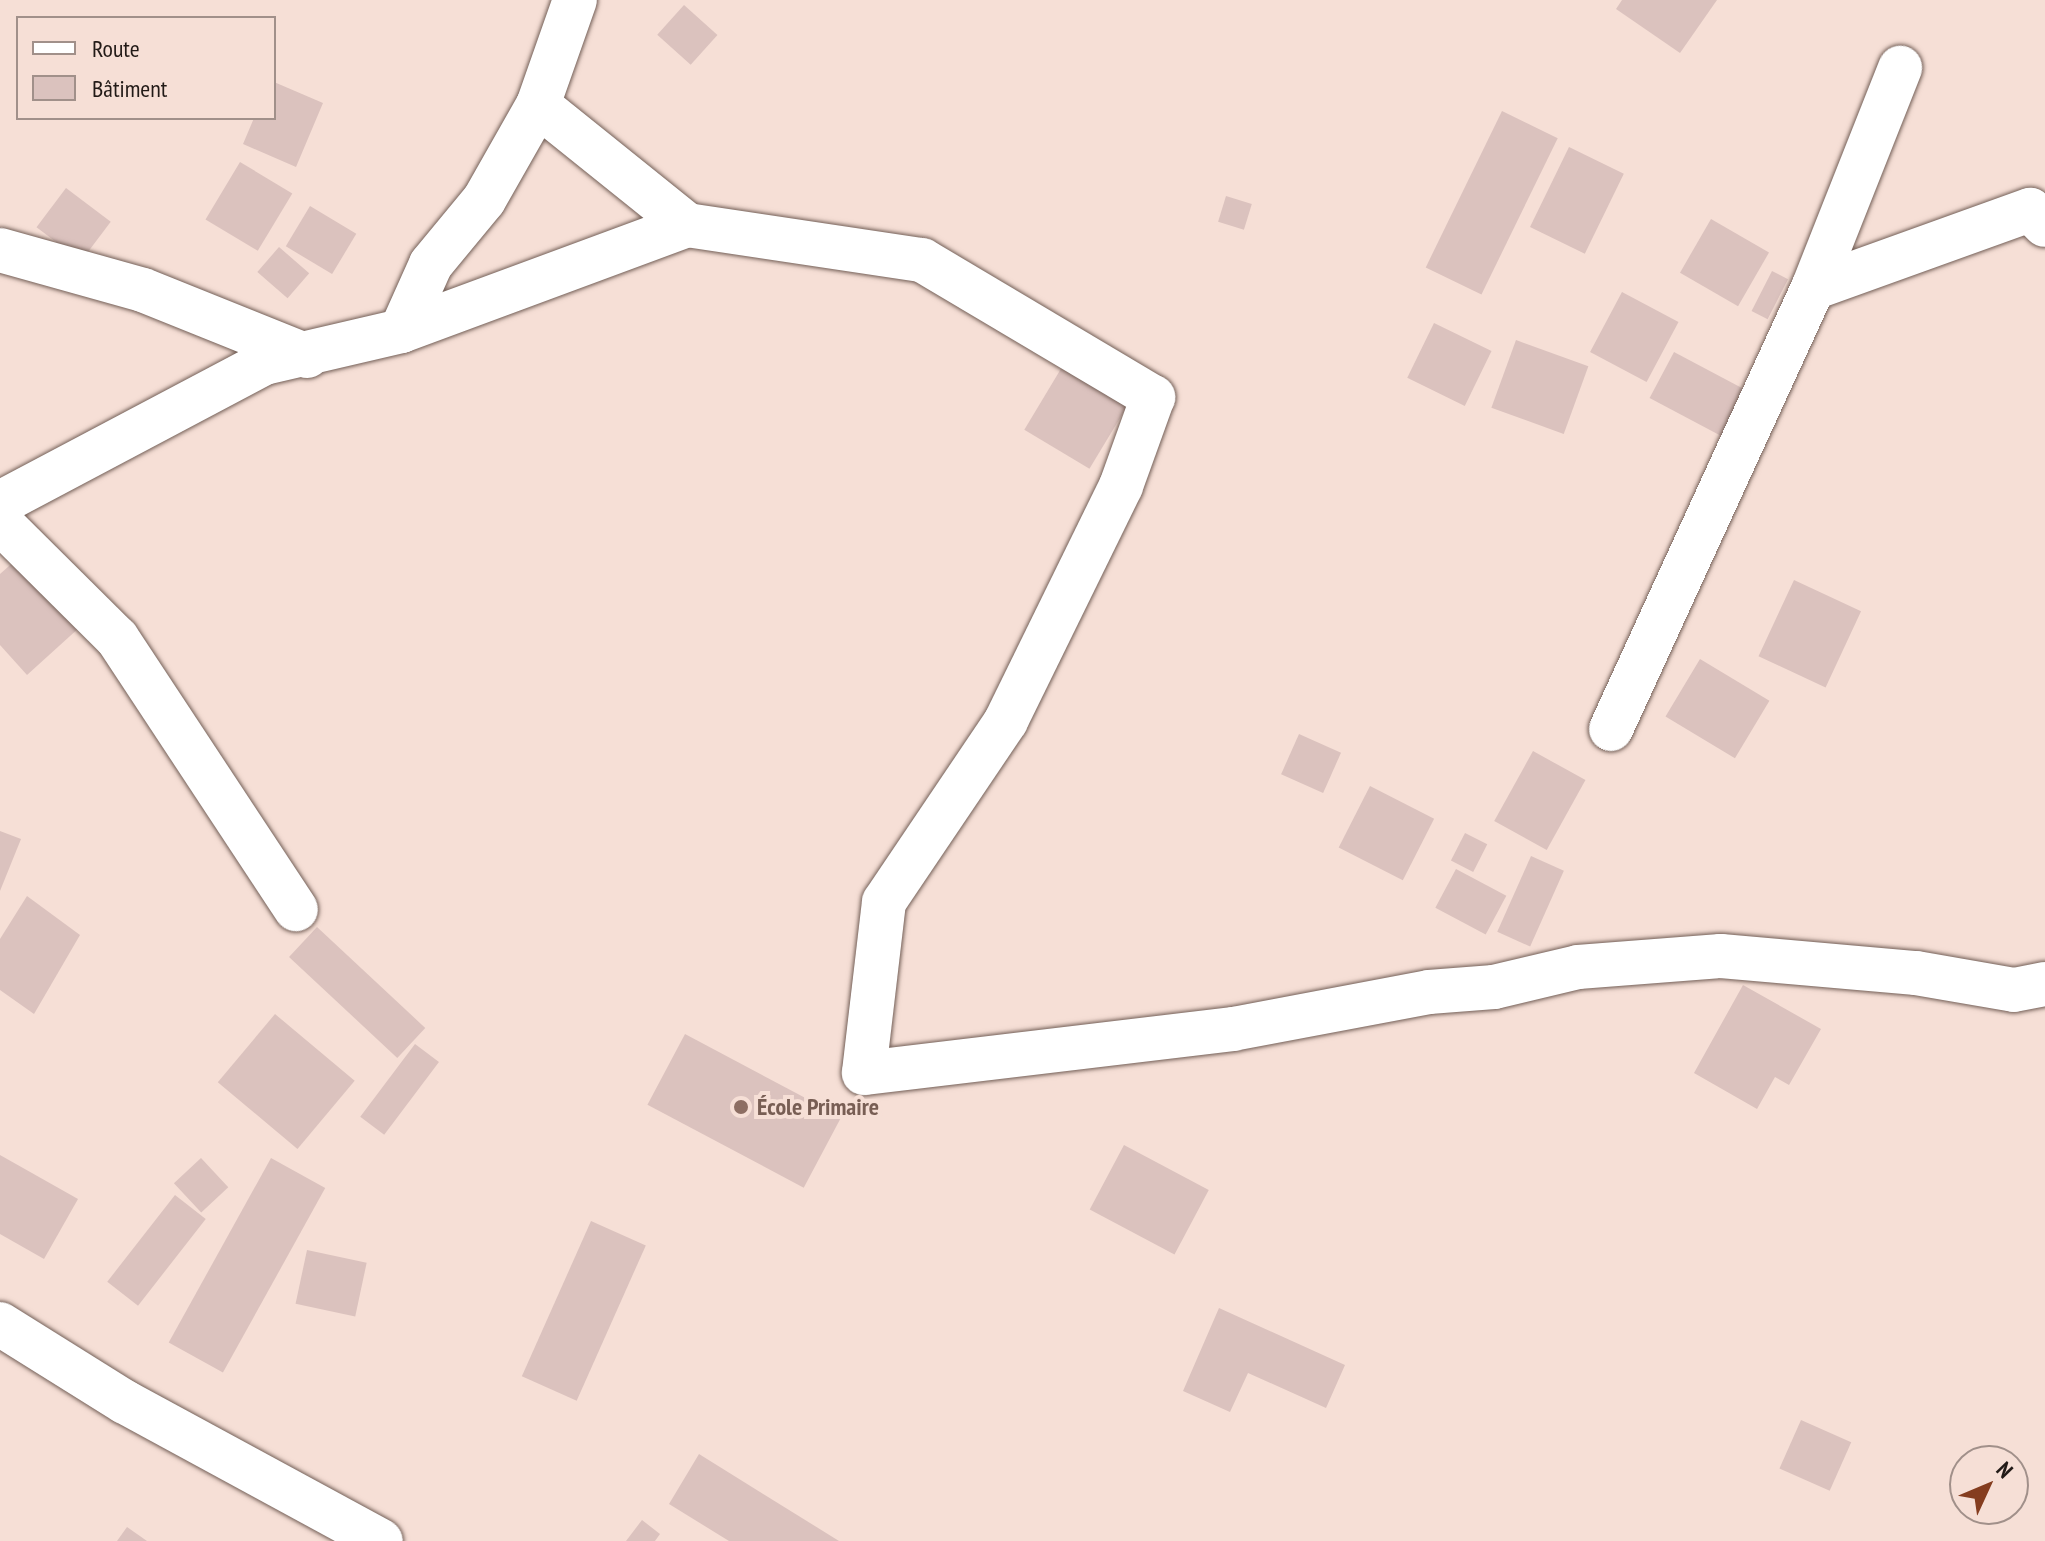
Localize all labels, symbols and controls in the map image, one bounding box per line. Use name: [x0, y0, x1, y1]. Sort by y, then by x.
legend: [16, 16, 276, 120]
text: Route: [92, 33, 140, 64]
text: Bâtiment: [92, 73, 167, 104]
place label: École Primaire: [757, 1093, 879, 1121]
marker: École Primaire: [732, 1098, 750, 1116]
north arrow: [1949, 1445, 2029, 1525]
text: N: [1991, 1456, 2019, 1484]

